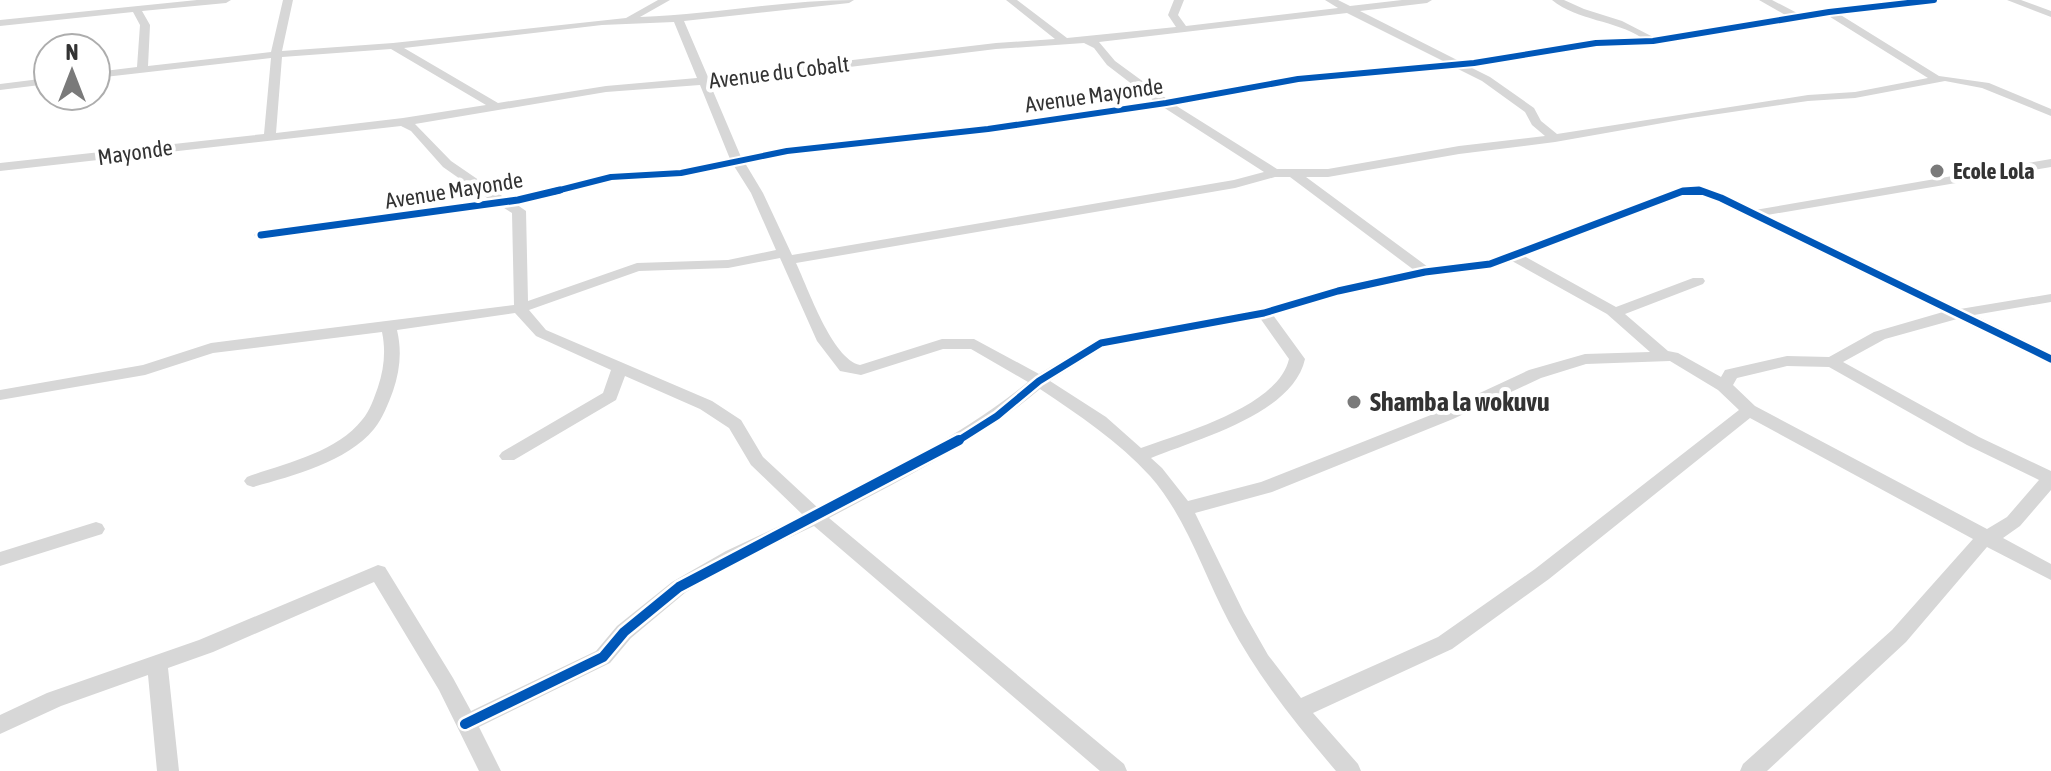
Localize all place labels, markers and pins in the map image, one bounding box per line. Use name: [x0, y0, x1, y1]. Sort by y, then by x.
place label: Ecole Lola: [1953, 158, 2034, 184]
marker: Ecole Lola: [1928, 162, 1946, 180]
place label: Shamba la wokuvu: [1370, 387, 1550, 417]
marker: Shamba la wokuvu: [1345, 393, 1363, 411]

